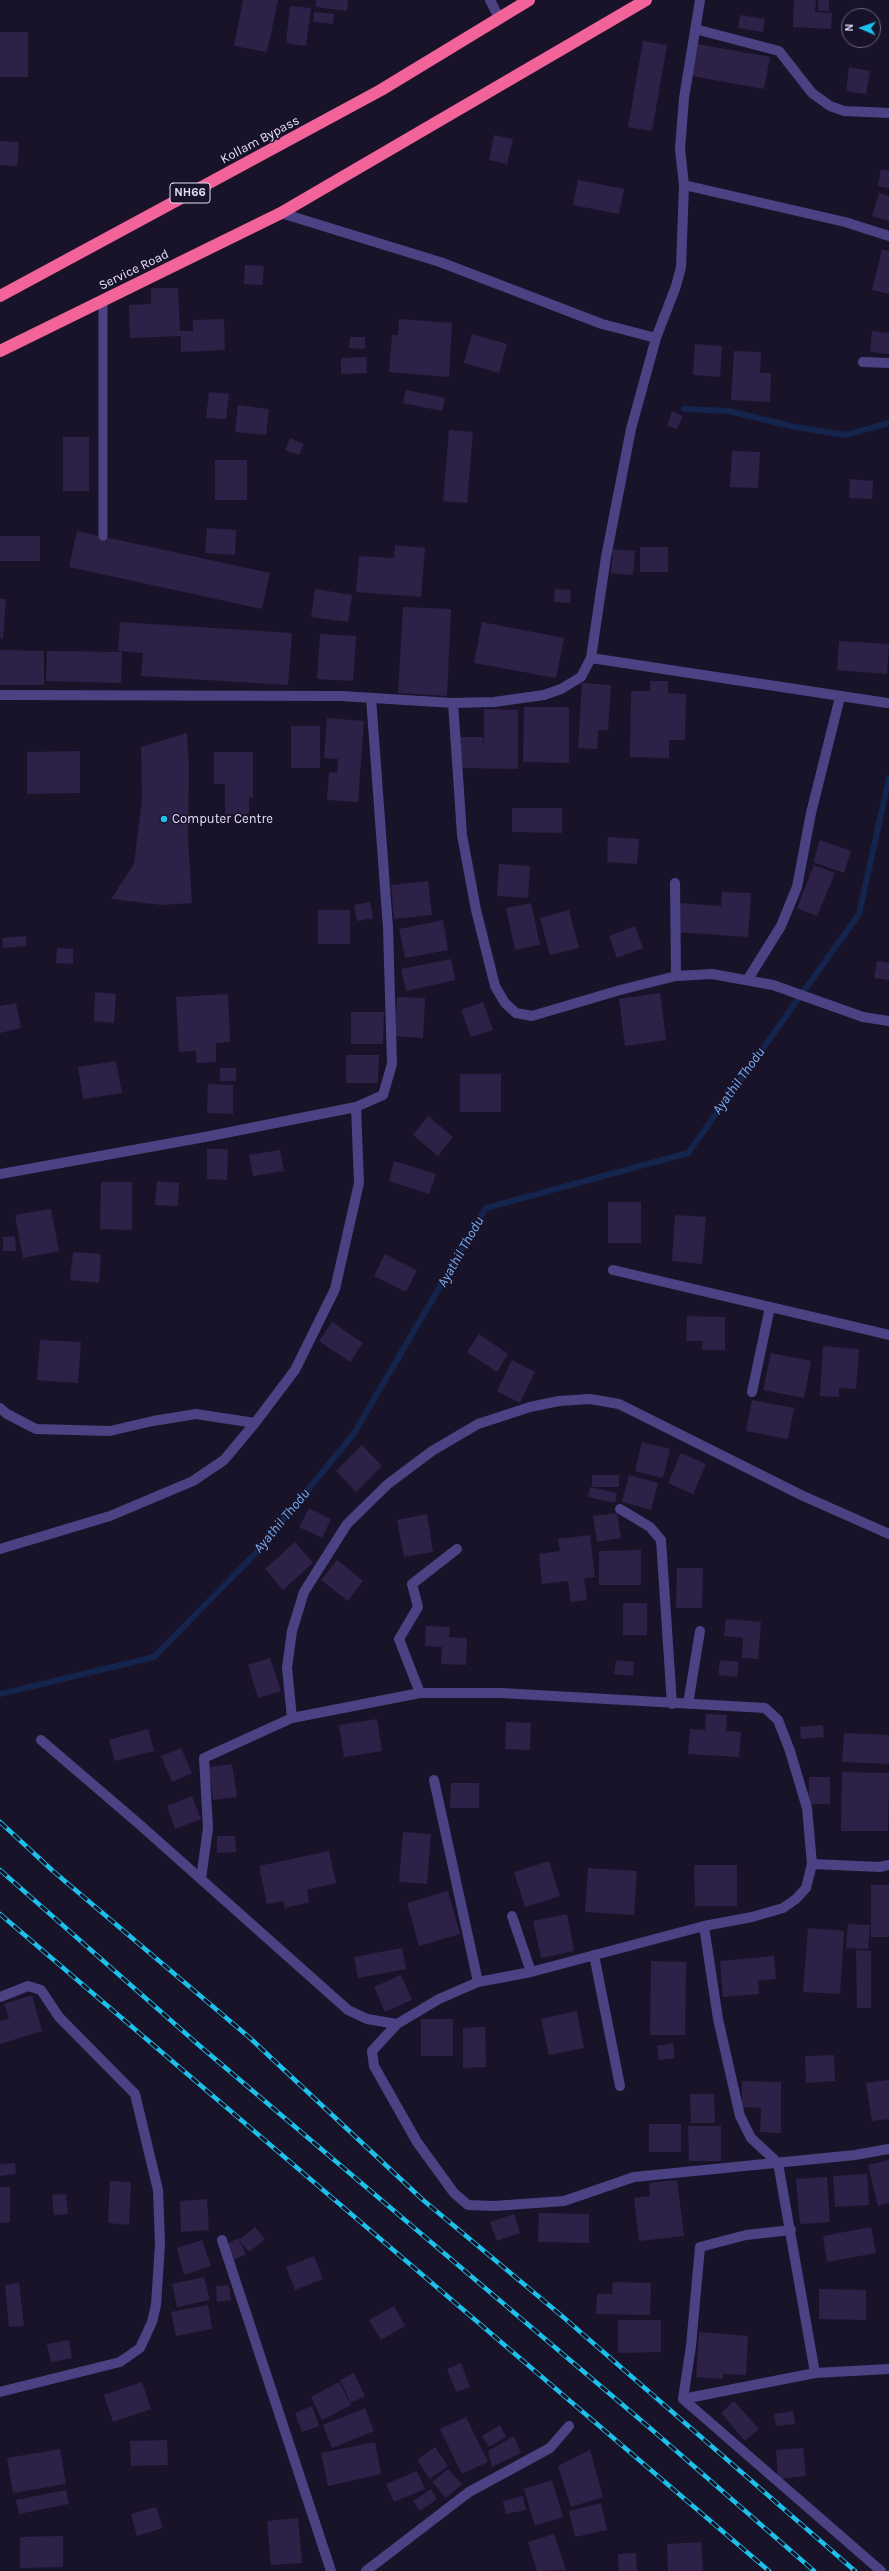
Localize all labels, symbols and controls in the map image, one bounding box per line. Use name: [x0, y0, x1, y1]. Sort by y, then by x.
north arrow: [841, 8, 881, 48]
text: N: [843, 23, 856, 32]
street label: Kollam Bypass: [218, 113, 302, 167]
road number: NH66: [170, 183, 210, 203]
street label: Service Road: [96, 246, 172, 294]
place label: Computer Centre: [172, 811, 273, 827]
marker: Computer Centre: [159, 814, 169, 824]
water label: Ayathil Thodu: [709, 1044, 769, 1118]
water label: Ayathil Thodu: [434, 1214, 488, 1290]
water label: Ayathil Thodu: [250, 1485, 314, 1557]

